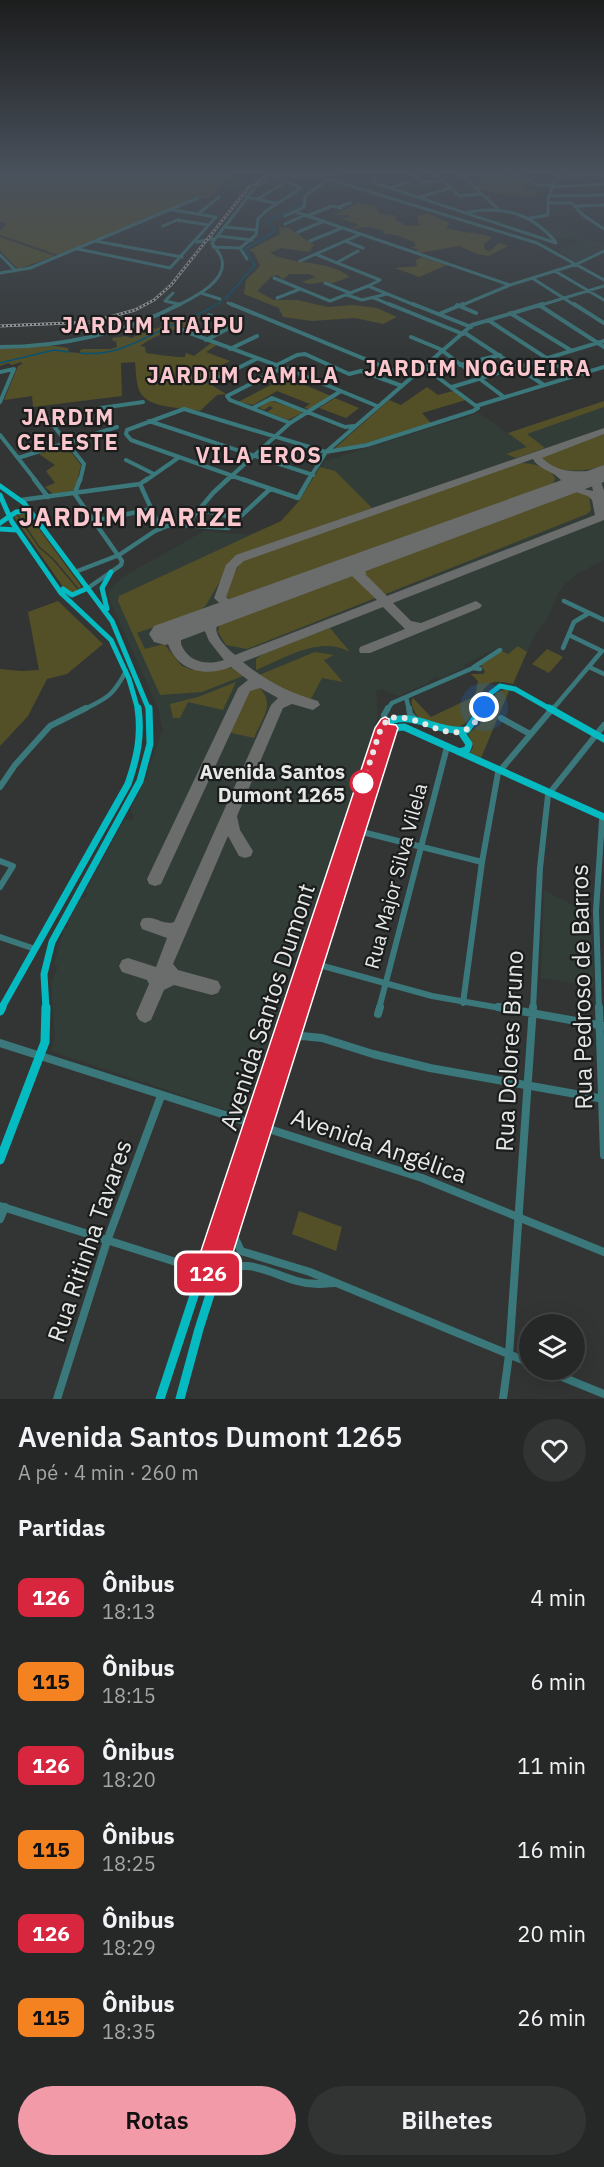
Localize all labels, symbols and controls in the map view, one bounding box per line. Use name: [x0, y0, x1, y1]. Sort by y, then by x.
district label: JARDIM ITAIPU: [61, 310, 245, 339]
district label: JARDIM NOGUEIRA: [364, 353, 592, 382]
district label: JARDIM CAMILA: [146, 360, 340, 389]
district label: JARDIM CELESTE: [17, 402, 119, 456]
district label: VILA EROS: [196, 440, 322, 469]
district label: JARDIM MARIZE: [18, 499, 244, 533]
your location: [469, 692, 499, 722]
place label: Avenida Santos Dumont 1265: [199, 758, 345, 808]
marker: Avenida Santos Dumont 1265: [350, 770, 376, 796]
street label: Rua Major Silva Vilela: [358, 780, 433, 972]
street label: Rua Pedroso de Barros: [563, 864, 599, 1110]
street label: Avenida Santos Dumont: [212, 879, 322, 1134]
street label: Rua Dolores Bruno: [488, 950, 530, 1152]
street label: Avenida Angélica: [287, 1100, 472, 1190]
street label: Rua Ritinha Tavares: [39, 1135, 139, 1346]
line badge: 126: [174, 1254, 242, 1292]
text: 126: [189, 1259, 227, 1287]
map controls: [519, 1314, 585, 1380]
button: layers: [519, 1314, 585, 1380]
text: Avenida Santos Dumont 1265: [18, 1418, 402, 1455]
button: heart: [523, 1419, 586, 1482]
text: A pé · 4 min · 260 m: [18, 1459, 199, 1486]
text: Partidas: [18, 1513, 105, 1542]
text: Ônibus: [102, 1569, 175, 1598]
text: 126: [32, 1583, 70, 1611]
text: 4 min: [530, 1583, 586, 1612]
text: 18:13: [102, 1598, 156, 1625]
text: Ônibus: [102, 1653, 175, 1682]
text: 115: [32, 1667, 70, 1695]
text: 6 min: [530, 1667, 586, 1696]
text: 18:15: [102, 1682, 156, 1709]
text: Ônibus: [102, 1737, 175, 1766]
text: 126: [32, 1751, 70, 1779]
text: 11 min: [517, 1751, 586, 1780]
text: 18:20: [102, 1766, 156, 1793]
text: Ônibus: [102, 1821, 175, 1850]
text: 115: [32, 1835, 70, 1863]
text: 16 min: [517, 1835, 586, 1864]
text: 18:25: [102, 1850, 156, 1877]
text: Ônibus: [102, 1905, 175, 1934]
text: 126: [32, 1919, 70, 1947]
text: 20 min: [517, 1919, 586, 1948]
text: 18:29: [102, 1934, 156, 1961]
text: Ônibus: [102, 1989, 175, 2018]
text: 115: [32, 2003, 70, 2031]
text: 26 min: [517, 2003, 586, 2032]
text: 18:35: [102, 2018, 156, 2045]
button: Rotas: [18, 2086, 296, 2155]
button: Bilhetes: [308, 2086, 586, 2155]

